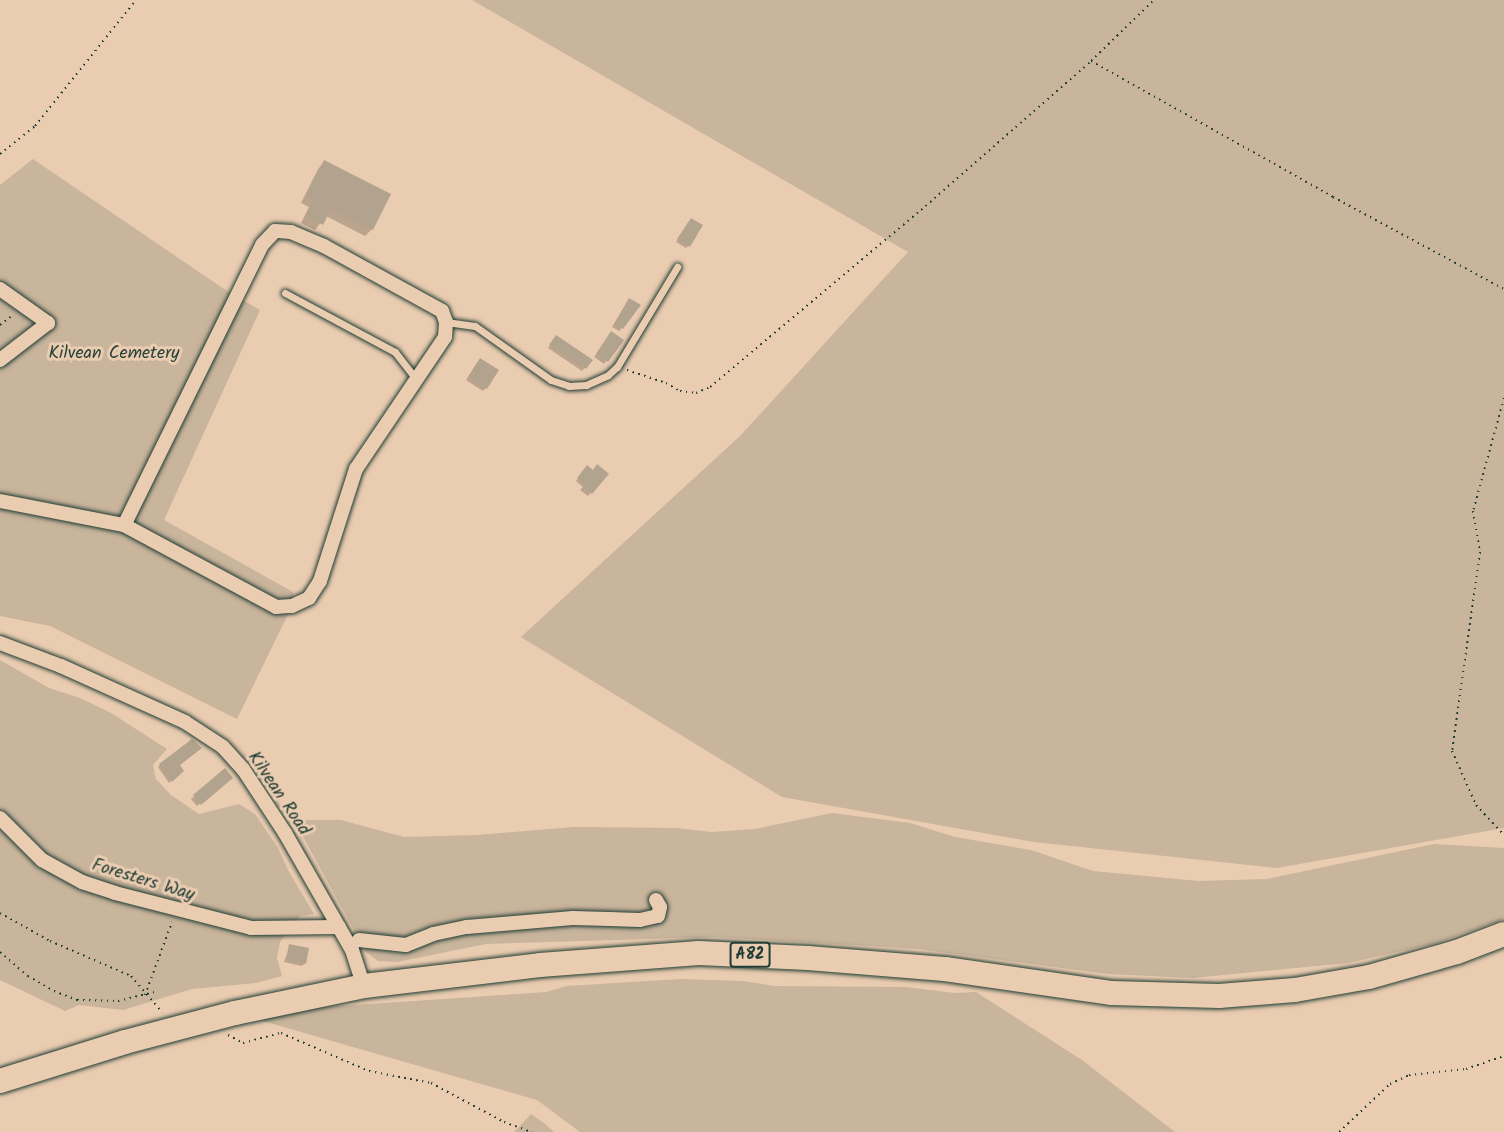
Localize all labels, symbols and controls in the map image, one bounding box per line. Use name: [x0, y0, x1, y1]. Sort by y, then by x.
park label: Kilvean Cemetery: [48, 343, 180, 365]
street label: Kilvean Road: [242, 748, 314, 840]
street label: Foresters Way: [89, 855, 197, 907]
road number: A82: [729, 942, 771, 968]

